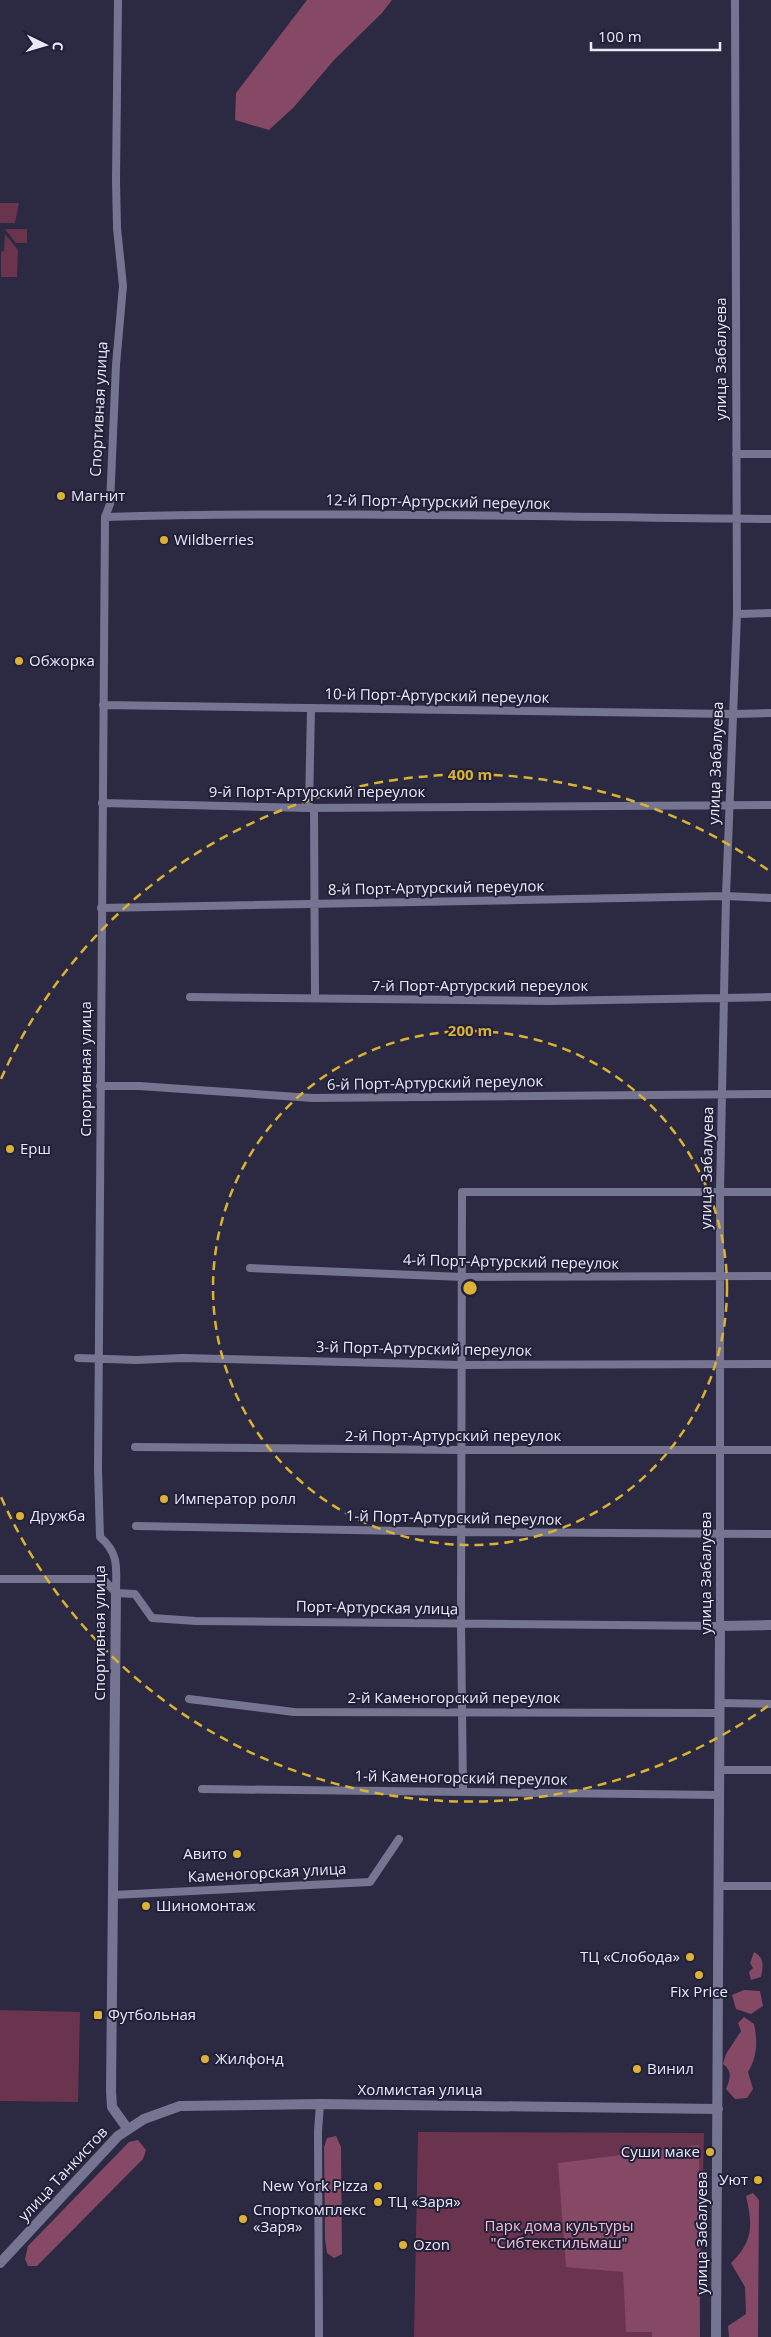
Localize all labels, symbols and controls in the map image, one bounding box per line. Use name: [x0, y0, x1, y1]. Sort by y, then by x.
north arrow: [20, 20, 70, 70]
scale bar: [591, 20, 720, 52]
text: 100 m: [598, 26, 642, 46]
text: С: [49, 41, 68, 52]
street label: улица Забалуева: [710, 297, 730, 421]
street label: Спортивная улица: [84, 341, 112, 477]
place label: Магнит: [71, 485, 125, 505]
street label: 12-й Порт-Артурский переулок: [325, 489, 551, 513]
marker: Магнит: [55, 490, 67, 502]
place label: Wildberries: [174, 529, 254, 549]
marker: Wildberries: [158, 534, 170, 546]
place label: Обжорка: [29, 650, 95, 670]
marker: Обжорка: [13, 655, 25, 667]
street label: 10-й Порт-Артурский переулок: [324, 683, 550, 707]
street label: улица Забалуева: [703, 701, 727, 825]
text: 400 m: [448, 764, 492, 784]
street label: 9-й Порт-Артурский переулок: [209, 781, 425, 801]
street label: 8-й Порт-Артурский переулок: [328, 875, 545, 899]
street label: 7-й Порт-Артурский переулок: [372, 975, 588, 995]
street label: Спортивная улица: [75, 1001, 95, 1137]
text: 200 m: [448, 1020, 492, 1040]
street label: 6-й Порт-Артурский переулок: [327, 1070, 544, 1094]
street label: улица Забалуева: [695, 1106, 717, 1230]
place label: Ерш: [20, 1138, 51, 1158]
marker: Ерш: [4, 1143, 16, 1155]
street label: 4-й Порт-Артурский переулок: [403, 1249, 620, 1273]
centre of rings: [461, 1279, 479, 1297]
street label: 3-й Порт-Артурский переулок: [316, 1336, 533, 1360]
street label: 2-й Порт-Артурский переулок: [345, 1425, 561, 1445]
place label: Император ролл: [174, 1488, 296, 1508]
marker: Император ролл: [158, 1493, 170, 1505]
place label: Дружба: [30, 1505, 85, 1525]
street label: 1-й Порт-Артурский переулок: [346, 1505, 563, 1529]
marker: Дружба: [14, 1510, 26, 1522]
street label: улица Забалуева: [695, 1511, 715, 1635]
street label: Спортивная улица: [89, 1565, 109, 1701]
street label: Порт-Артурская улица: [296, 1596, 458, 1618]
street label: 2-й Каменогорский переулок: [347, 1687, 561, 1707]
street label: 1-й Каменогорский переулок: [354, 1765, 568, 1789]
place label: Авито: [183, 1843, 227, 1863]
marker: Авито: [231, 1848, 243, 1860]
street label: Каменогорская улица: [187, 1858, 347, 1886]
place label: Шиномонтаж: [156, 1895, 255, 1915]
marker: Шиномонтаж: [140, 1900, 152, 1912]
place label: ТЦ «Слобода»: [580, 1946, 680, 1966]
marker: ТЦ «Слобода»: [684, 1951, 696, 1963]
marker: Fix Price: [693, 1969, 705, 1981]
place label: Fix Price: [670, 1981, 728, 2001]
place label: Футбольная: [108, 2004, 196, 2024]
marker: Футбольная: [92, 2009, 104, 2021]
place label: Жилфонд: [215, 2048, 284, 2068]
marker: Жилфонд: [199, 2053, 211, 2065]
place label: Винил: [647, 2058, 694, 2078]
marker: Винил: [631, 2063, 643, 2075]
street label: Холмистая улица: [358, 2079, 482, 2099]
street label: улица Танкистов: [13, 2122, 111, 2225]
place label: Суши маке: [621, 2141, 700, 2161]
marker: Суши маке: [704, 2146, 716, 2158]
place label: Уют: [719, 2169, 748, 2189]
street label: улица Забалуева: [691, 2171, 711, 2295]
marker: Уют: [752, 2174, 764, 2186]
place label: New York Pizza: [262, 2175, 368, 2195]
marker: New York Pizza: [372, 2180, 384, 2192]
place label: ТЦ «Заря»: [388, 2191, 461, 2211]
marker: ТЦ «Заря»: [372, 2196, 384, 2208]
place label: Спорткомплекс «Заря»: [253, 2199, 366, 2236]
marker: Спорткомплекс «Заря»: [237, 2213, 249, 2225]
park label: Парк дома культуры "Сибтекстильмаш": [485, 2215, 633, 2252]
place label: Ozon: [413, 2234, 450, 2254]
marker: Ozon: [397, 2239, 409, 2251]

